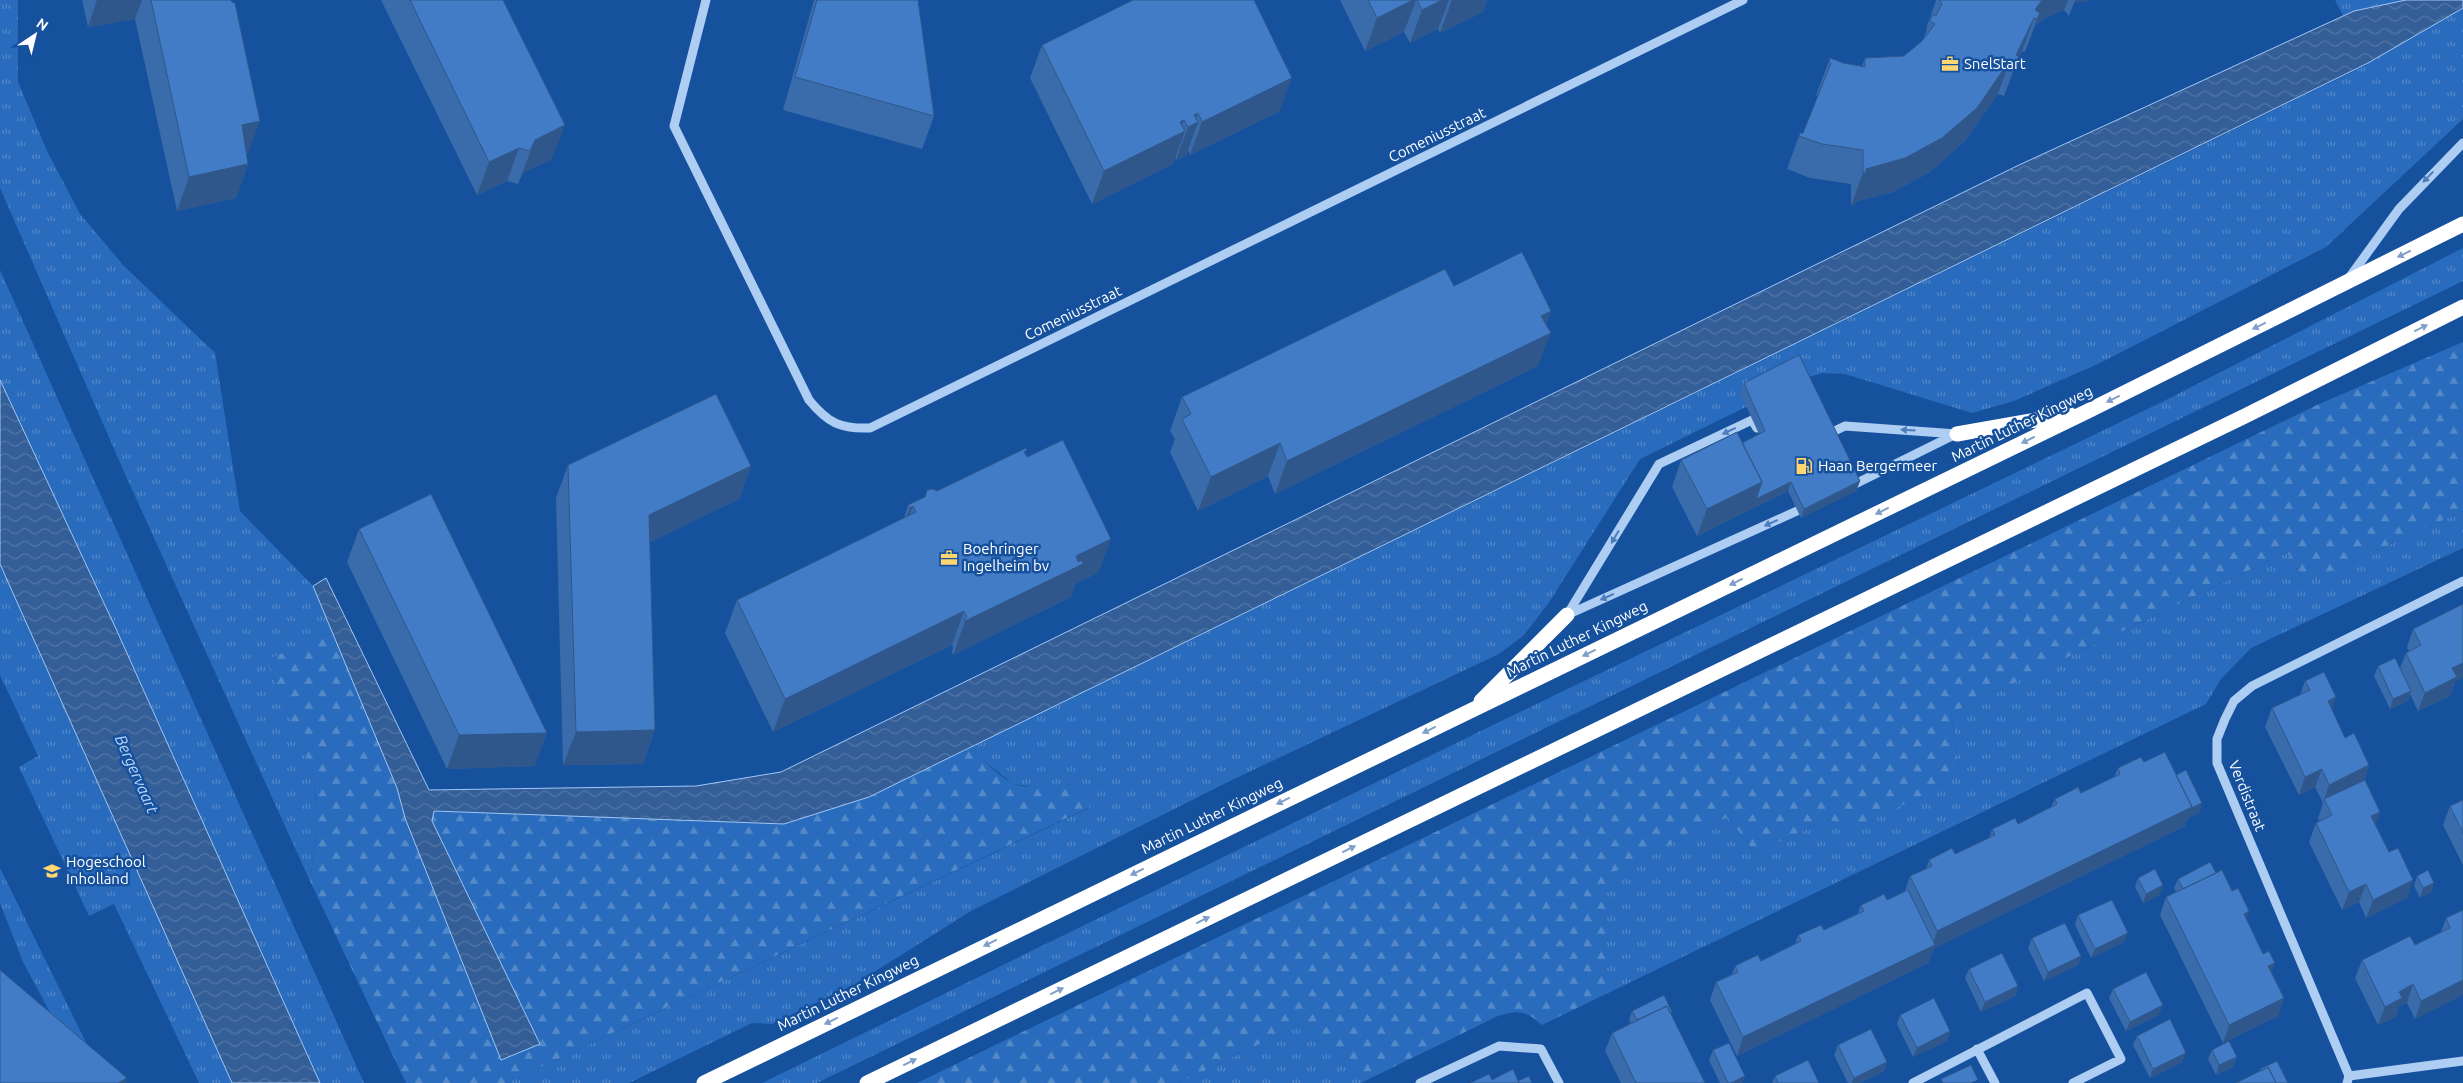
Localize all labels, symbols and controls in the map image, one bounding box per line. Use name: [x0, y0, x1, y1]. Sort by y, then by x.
north arrow: [10, 10, 60, 60]
text: N: [34, 15, 51, 34]
office icon: SnelStart: [1940, 54, 1960, 74]
place label: SnelStart: [1964, 55, 2026, 72]
street label: Comeniusstraat: [1385, 104, 1488, 165]
one-way arrow: [2422, 171, 2434, 183]
one-way arrow: [2397, 250, 2411, 258]
street label: Comeniusstraat: [1021, 282, 1124, 343]
one-way arrow: [2251, 322, 2266, 330]
one-way arrow: [2414, 323, 2428, 331]
street label: Martin Luther Kingweg: [1948, 382, 2095, 465]
one-way arrow: [2106, 395, 2120, 403]
one-way arrow: [1900, 426, 1916, 434]
one-way arrow: [1722, 427, 1736, 435]
one-way arrow: [2021, 436, 2035, 444]
fuel station icon: Haan Bergermeer: [1794, 456, 1814, 476]
place label: Haan Bergermeer: [1818, 457, 1937, 474]
one-way arrow: [1875, 507, 1889, 515]
one-way arrow: [1764, 519, 1778, 527]
one-way arrow: [1610, 530, 1619, 543]
place label: Boehringer Ingelheim bv: [963, 540, 1050, 574]
office icon: Boehringer Ingelheim bv: [939, 548, 959, 568]
one-way arrow: [1729, 578, 1743, 586]
one-way arrow: [1600, 594, 1614, 602]
street label: Martin Luther Kingweg: [1503, 597, 1650, 680]
one-way arrow: [1582, 648, 1597, 657]
one-way arrow: [1422, 726, 1436, 734]
water label: Bergervaart: [112, 732, 163, 817]
street label: Verdistraat: [2226, 758, 2269, 834]
street label: Martin Luther Kingweg: [1138, 774, 1285, 857]
one-way arrow: [1276, 797, 1290, 805]
one-way arrow: [1342, 845, 1356, 853]
place label: Hogeschool Inholland: [66, 853, 146, 887]
school or university icon: Hogeschool Inholland: [42, 861, 62, 881]
one-way arrow: [1129, 868, 1144, 876]
one-way arrow: [1196, 916, 1210, 924]
one-way arrow: [983, 939, 998, 947]
street label: Martin Luther Kingweg: [774, 951, 921, 1034]
one-way arrow: [1050, 987, 1064, 995]
one-way arrow: [824, 1017, 838, 1025]
one-way arrow: [903, 1058, 918, 1066]

